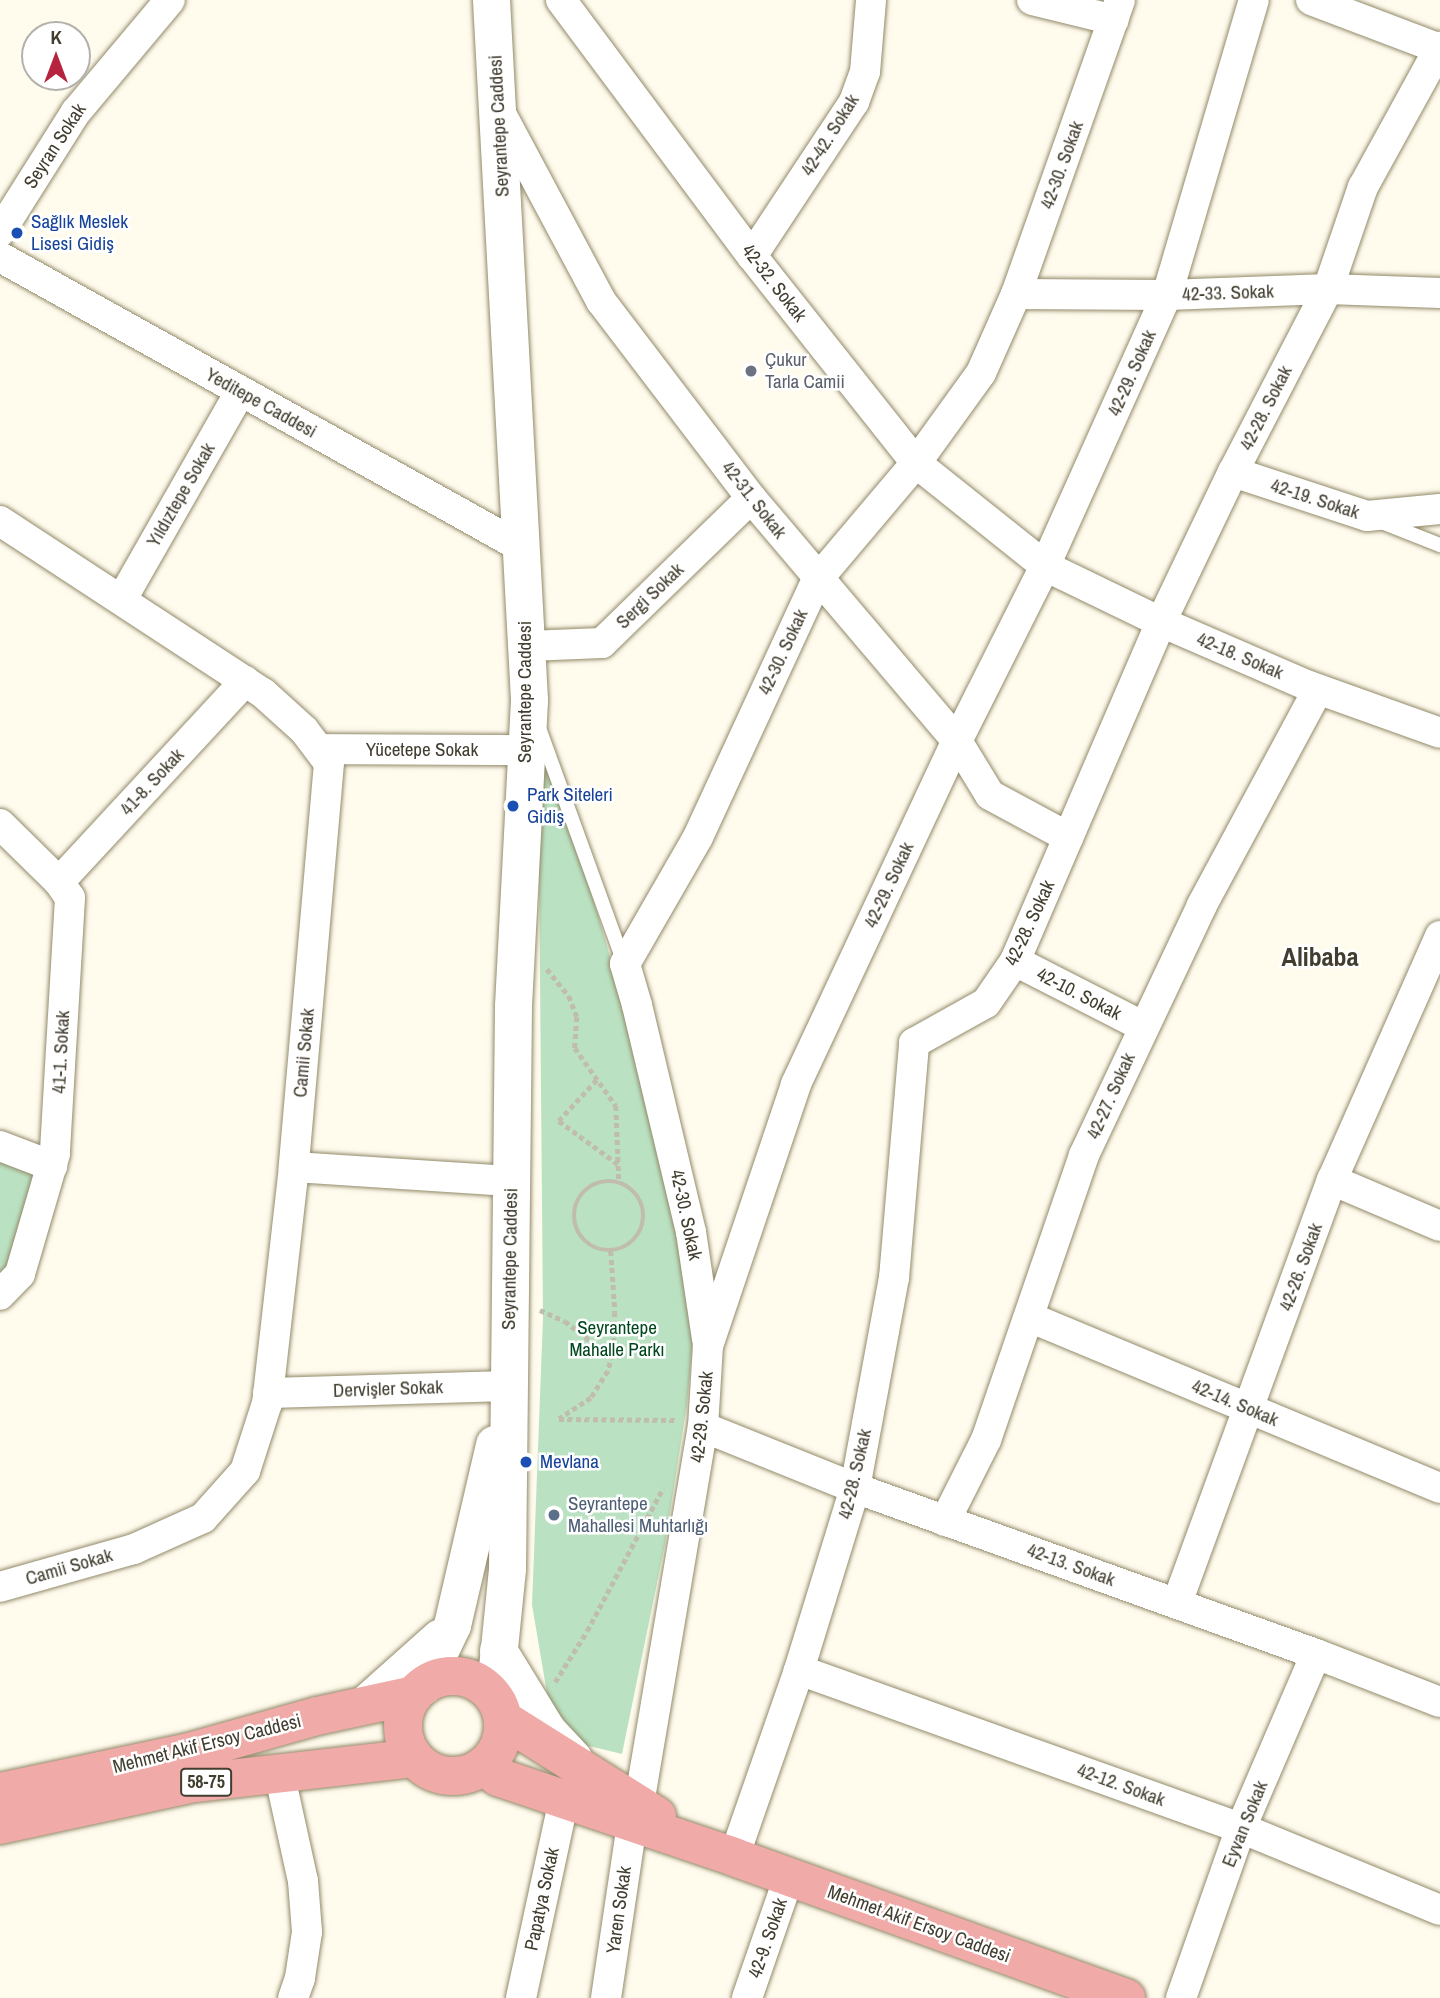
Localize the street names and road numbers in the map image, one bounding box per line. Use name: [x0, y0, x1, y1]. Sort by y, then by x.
street label: Seyrantepe Caddesi: [484, 54, 514, 198]
street label: 42-42. Sokak: [796, 90, 864, 180]
street label: Seyran Sokak: [19, 99, 91, 193]
street label: 42-30. Sokak: [1036, 118, 1088, 212]
street label: 42-32. Sokak: [737, 240, 811, 326]
street label: 42-33. Sokak: [1182, 280, 1274, 306]
street label: 42-29. Sokak: [1103, 326, 1161, 420]
street label: 42-28. Sokak: [1235, 362, 1297, 454]
street label: Yeditepe Caddesi: [201, 363, 321, 443]
street label: Yıldıztepe Sokak: [142, 439, 220, 551]
street label: 42-31. Sokak: [717, 457, 791, 543]
street label: 42-19. Sokak: [1268, 474, 1362, 524]
street label: Sergi Sokak: [612, 558, 688, 634]
street label: 42-30. Sokak: [753, 606, 813, 698]
street label: Seyrantepe Caddesi: [514, 621, 536, 763]
street label: 42-18. Sokak: [1193, 628, 1287, 684]
street label: Yücetepe Sokak: [366, 739, 478, 761]
street label: 41-8. Sokak: [115, 744, 189, 820]
street label: 42-29. Sokak: [859, 839, 919, 931]
street label: 42-28. Sokak: [1000, 877, 1060, 969]
street label: 42-10. Sokak: [1033, 963, 1125, 1025]
street label: Camii Sokak: [289, 1008, 319, 1098]
street label: 41-1. Sokak: [47, 1010, 75, 1094]
street label: 42-27. Sokak: [1082, 1049, 1140, 1143]
street label: 42-30. Sokak: [665, 1168, 707, 1262]
street label: Seyrantepe Caddesi: [497, 1188, 523, 1330]
street label: 42-26. Sokak: [1275, 1220, 1327, 1314]
street label: 42-29. Sokak: [686, 1370, 718, 1464]
street label: 42-14. Sokak: [1188, 1375, 1282, 1431]
street label: Dervişler Sokak: [333, 1376, 443, 1402]
street label: 42-28. Sokak: [834, 1427, 876, 1521]
street label: 42-13. Sokak: [1024, 1539, 1118, 1591]
street label: Camii Sokak: [23, 1544, 115, 1590]
street label: Mehmet Akif Ersoy Caddesi: [110, 1709, 304, 1779]
street label: 42-12. Sokak: [1074, 1759, 1168, 1811]
road number: 58-75: [180, 1768, 232, 1797]
street label: Eyvan Sokak: [1217, 1778, 1273, 1870]
street label: Papatya Sokak: [520, 1845, 564, 1953]
street label: Yaren Sokak: [602, 1865, 636, 1955]
street label: Mehmet Akif Ersoy Caddesi: [824, 1880, 1014, 1968]
street label: 42-9. Sokak: [744, 1895, 792, 1981]

